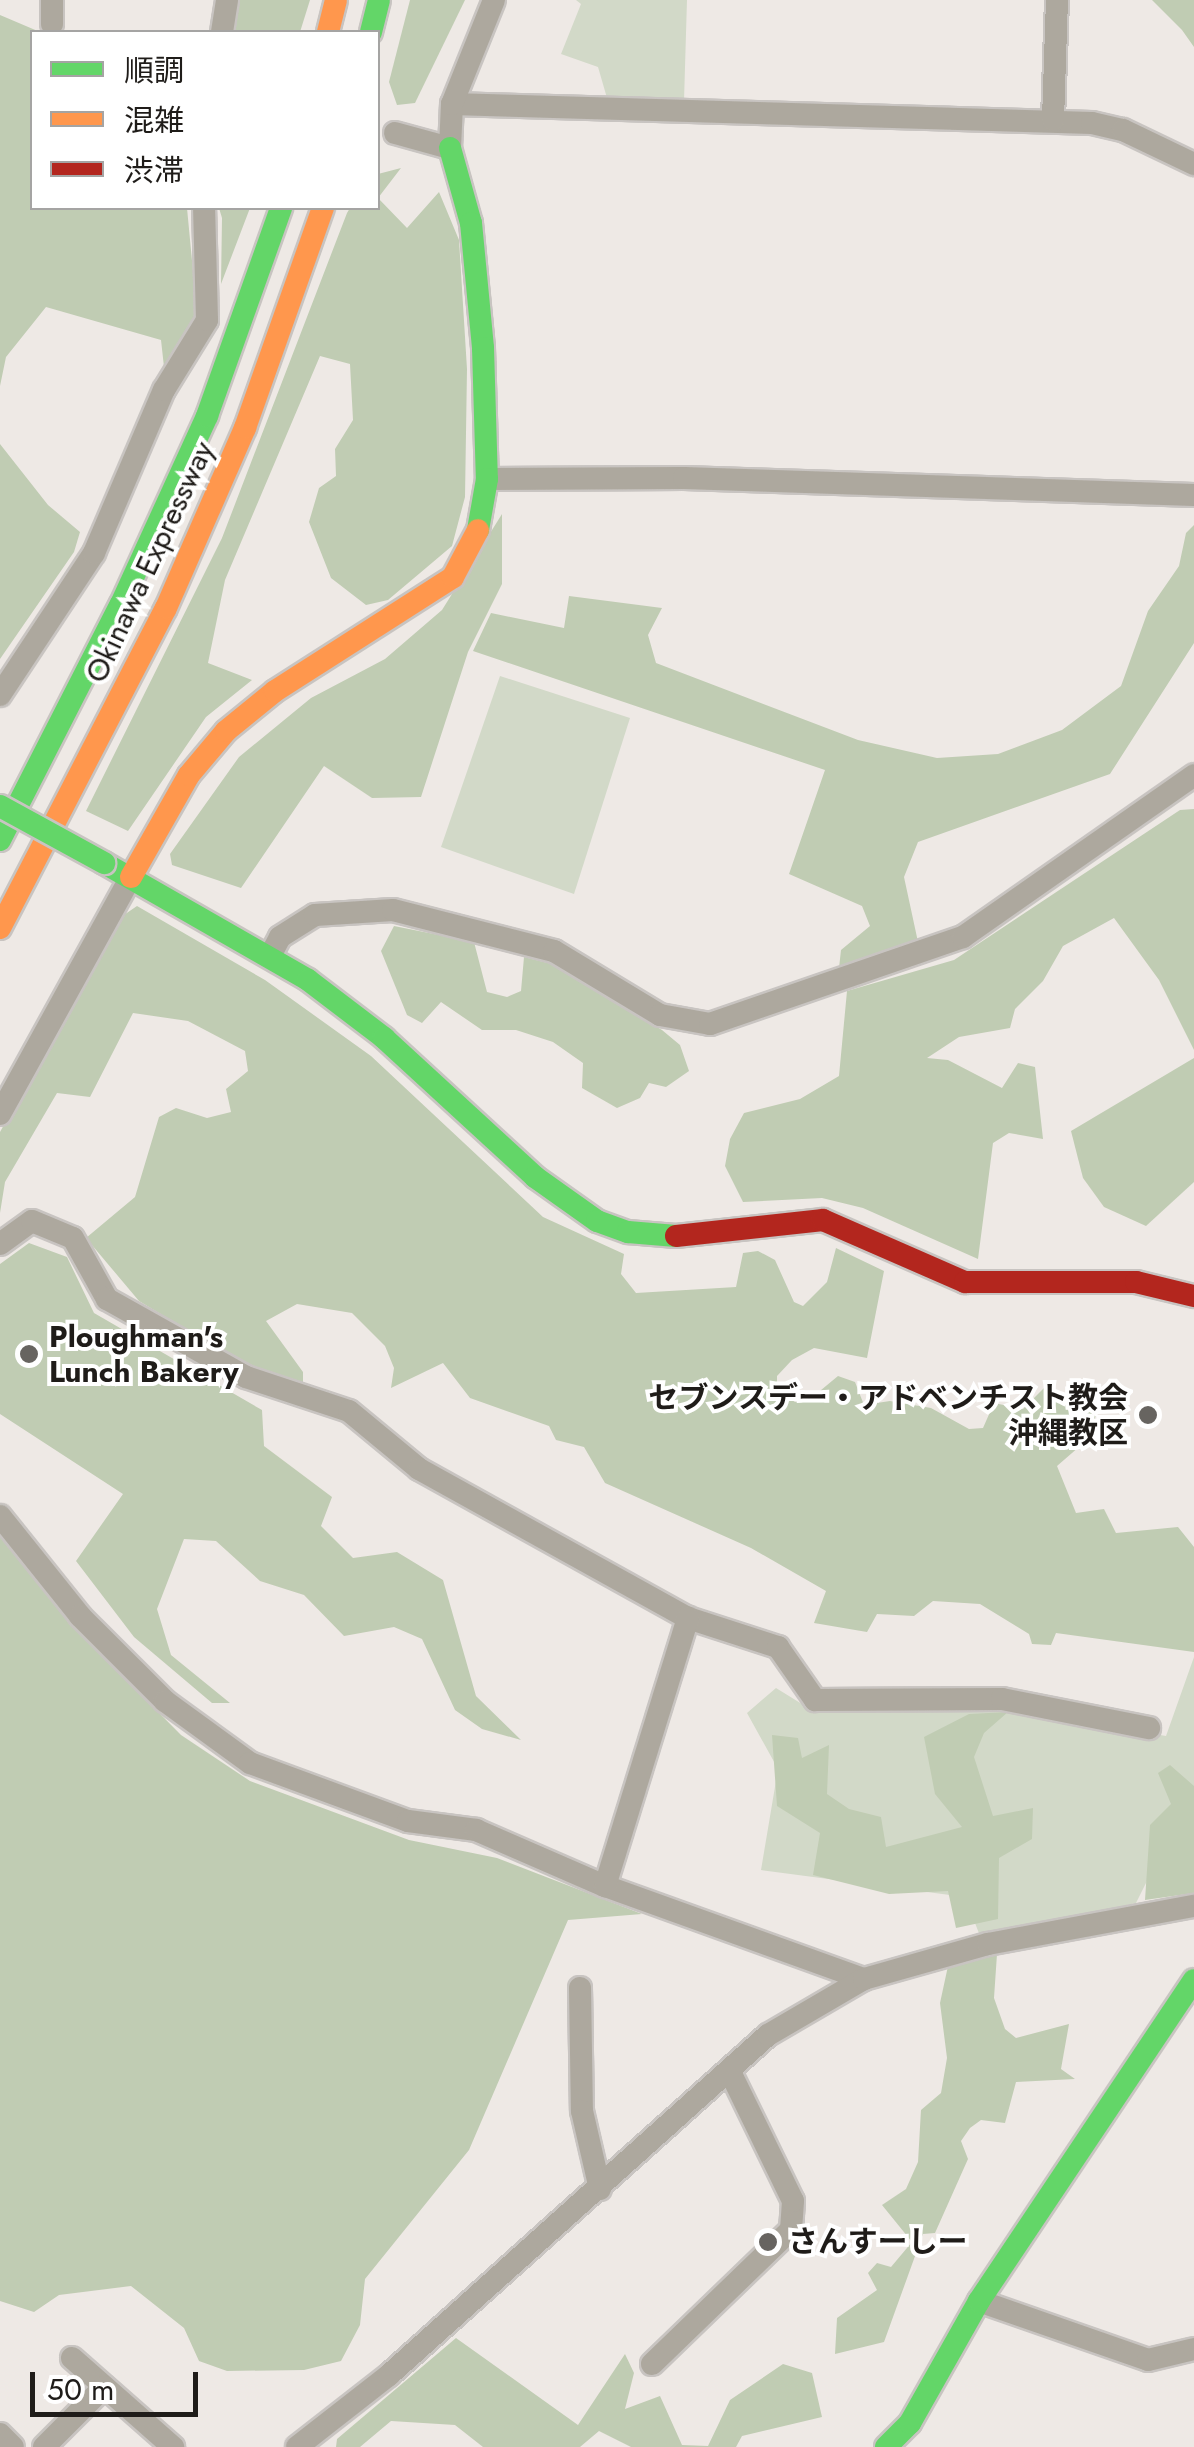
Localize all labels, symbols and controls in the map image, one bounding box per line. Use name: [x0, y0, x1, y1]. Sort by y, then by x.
legend: [30, 30, 380, 210]
text: 順調: [124, 49, 184, 92]
text: 混雑: [124, 99, 184, 142]
text: 渋滞: [124, 149, 184, 192]
street label: Okinawa Expressway: [78, 436, 222, 688]
place label: Ploughman's Lunch Bakery: [49, 1319, 239, 1390]
marker: Ploughman's Lunch Bakery: [18, 1343, 40, 1365]
place label: セブンスデー・アドベンチスト教会 沖縄教区: [648, 1380, 1128, 1450]
marker: セブンスデー・アドベンチスト教会 沖縄教区: [1137, 1404, 1159, 1426]
place label: さんすーしー: [788, 2224, 968, 2260]
marker: さんすーしー: [757, 2231, 779, 2253]
scale bar: [35, 2352, 202, 2414]
text: 50 m: [47, 2368, 114, 2411]

